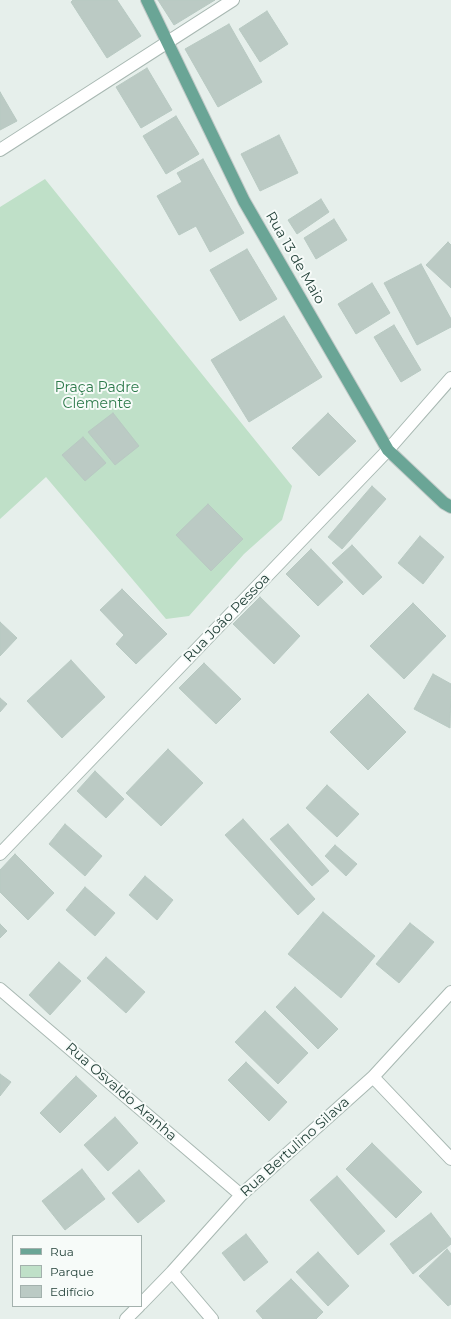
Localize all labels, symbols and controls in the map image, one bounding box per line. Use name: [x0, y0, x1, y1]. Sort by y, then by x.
street label: Rua 13 de Maio: [262, 209, 328, 307]
park label: Praça Padre Clemente: [55, 380, 139, 412]
street label: Rua João Pessoa: [180, 570, 274, 666]
street label: Rua Osvaldo Aranha: [62, 1039, 180, 1145]
street label: Rua Bertulino Silava: [237, 1094, 353, 1200]
legend: [12, 1235, 142, 1307]
text: Rua: [50, 1244, 74, 1259]
text: Parque: [50, 1264, 94, 1279]
text: Edifício: [50, 1284, 94, 1299]

